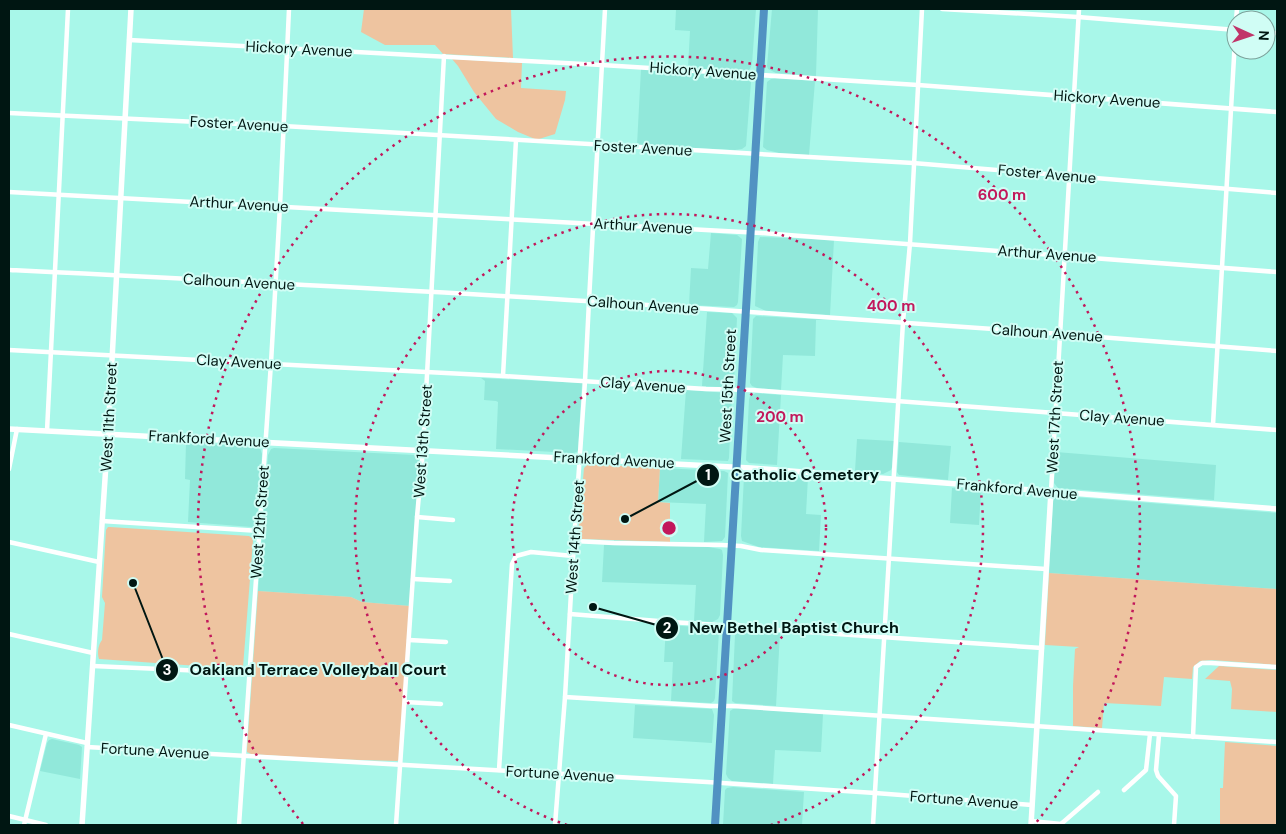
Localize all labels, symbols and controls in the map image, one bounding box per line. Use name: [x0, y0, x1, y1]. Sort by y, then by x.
north arrow: [1226, 10, 1276, 60]
text: N: [1255, 30, 1273, 41]
street label: Hickory Avenue: [245, 36, 353, 62]
street label: Hickory Avenue: [649, 57, 757, 85]
street label: Hickory Avenue: [1053, 85, 1161, 113]
street label: Foster Avenue: [189, 111, 289, 137]
street label: Foster Avenue: [593, 135, 693, 161]
street label: Foster Avenue: [997, 160, 1097, 188]
text: 600 m: [978, 185, 1026, 205]
street label: Arthur Avenue: [189, 191, 289, 217]
street label: Arthur Avenue: [593, 213, 693, 239]
street label: Arthur Avenue: [997, 241, 1097, 267]
street label: Calhoun Avenue: [183, 269, 295, 295]
street label: Calhoun Avenue: [586, 291, 700, 319]
text: 400 m: [867, 296, 915, 316]
street label: Calhoun Avenue: [990, 319, 1104, 347]
street label: West 15th Street: [715, 328, 741, 444]
street label: Clay Avenue: [196, 350, 282, 374]
street label: West 17th Street: [1042, 360, 1068, 474]
street label: West 11th Street: [96, 362, 122, 472]
street label: Clay Avenue: [600, 372, 686, 398]
street label: West 13th Street: [409, 383, 437, 499]
street label: Clay Avenue: [1079, 405, 1165, 431]
text: 200 m: [756, 407, 804, 427]
street label: Frankford Avenue: [148, 426, 270, 452]
street label: Frankford Avenue: [553, 447, 675, 473]
callout: Catholic Cemetery: [696, 459, 889, 490]
street label: West 12th Street: [246, 464, 274, 579]
text: Catholic Cemetery: [731, 464, 880, 485]
text: 1: [705, 465, 711, 485]
street label: Frankford Avenue: [956, 474, 1078, 504]
street label: West 14th Street: [561, 479, 589, 595]
centre of rings: [660, 519, 678, 537]
callout: New Bethel Baptist Church: [654, 612, 909, 643]
text: New Bethel Baptist Church: [689, 617, 899, 638]
text: 2: [663, 618, 672, 638]
callout: Oakland Terrace Volleyball Court: [155, 654, 456, 685]
text: Oakland Terrace Volleyball Court: [190, 659, 446, 680]
text: 3: [162, 660, 172, 680]
street label: Fortune Avenue: [100, 738, 210, 764]
street label: Fortune Avenue: [505, 761, 615, 787]
street label: Fortune Avenue: [909, 786, 1019, 814]

